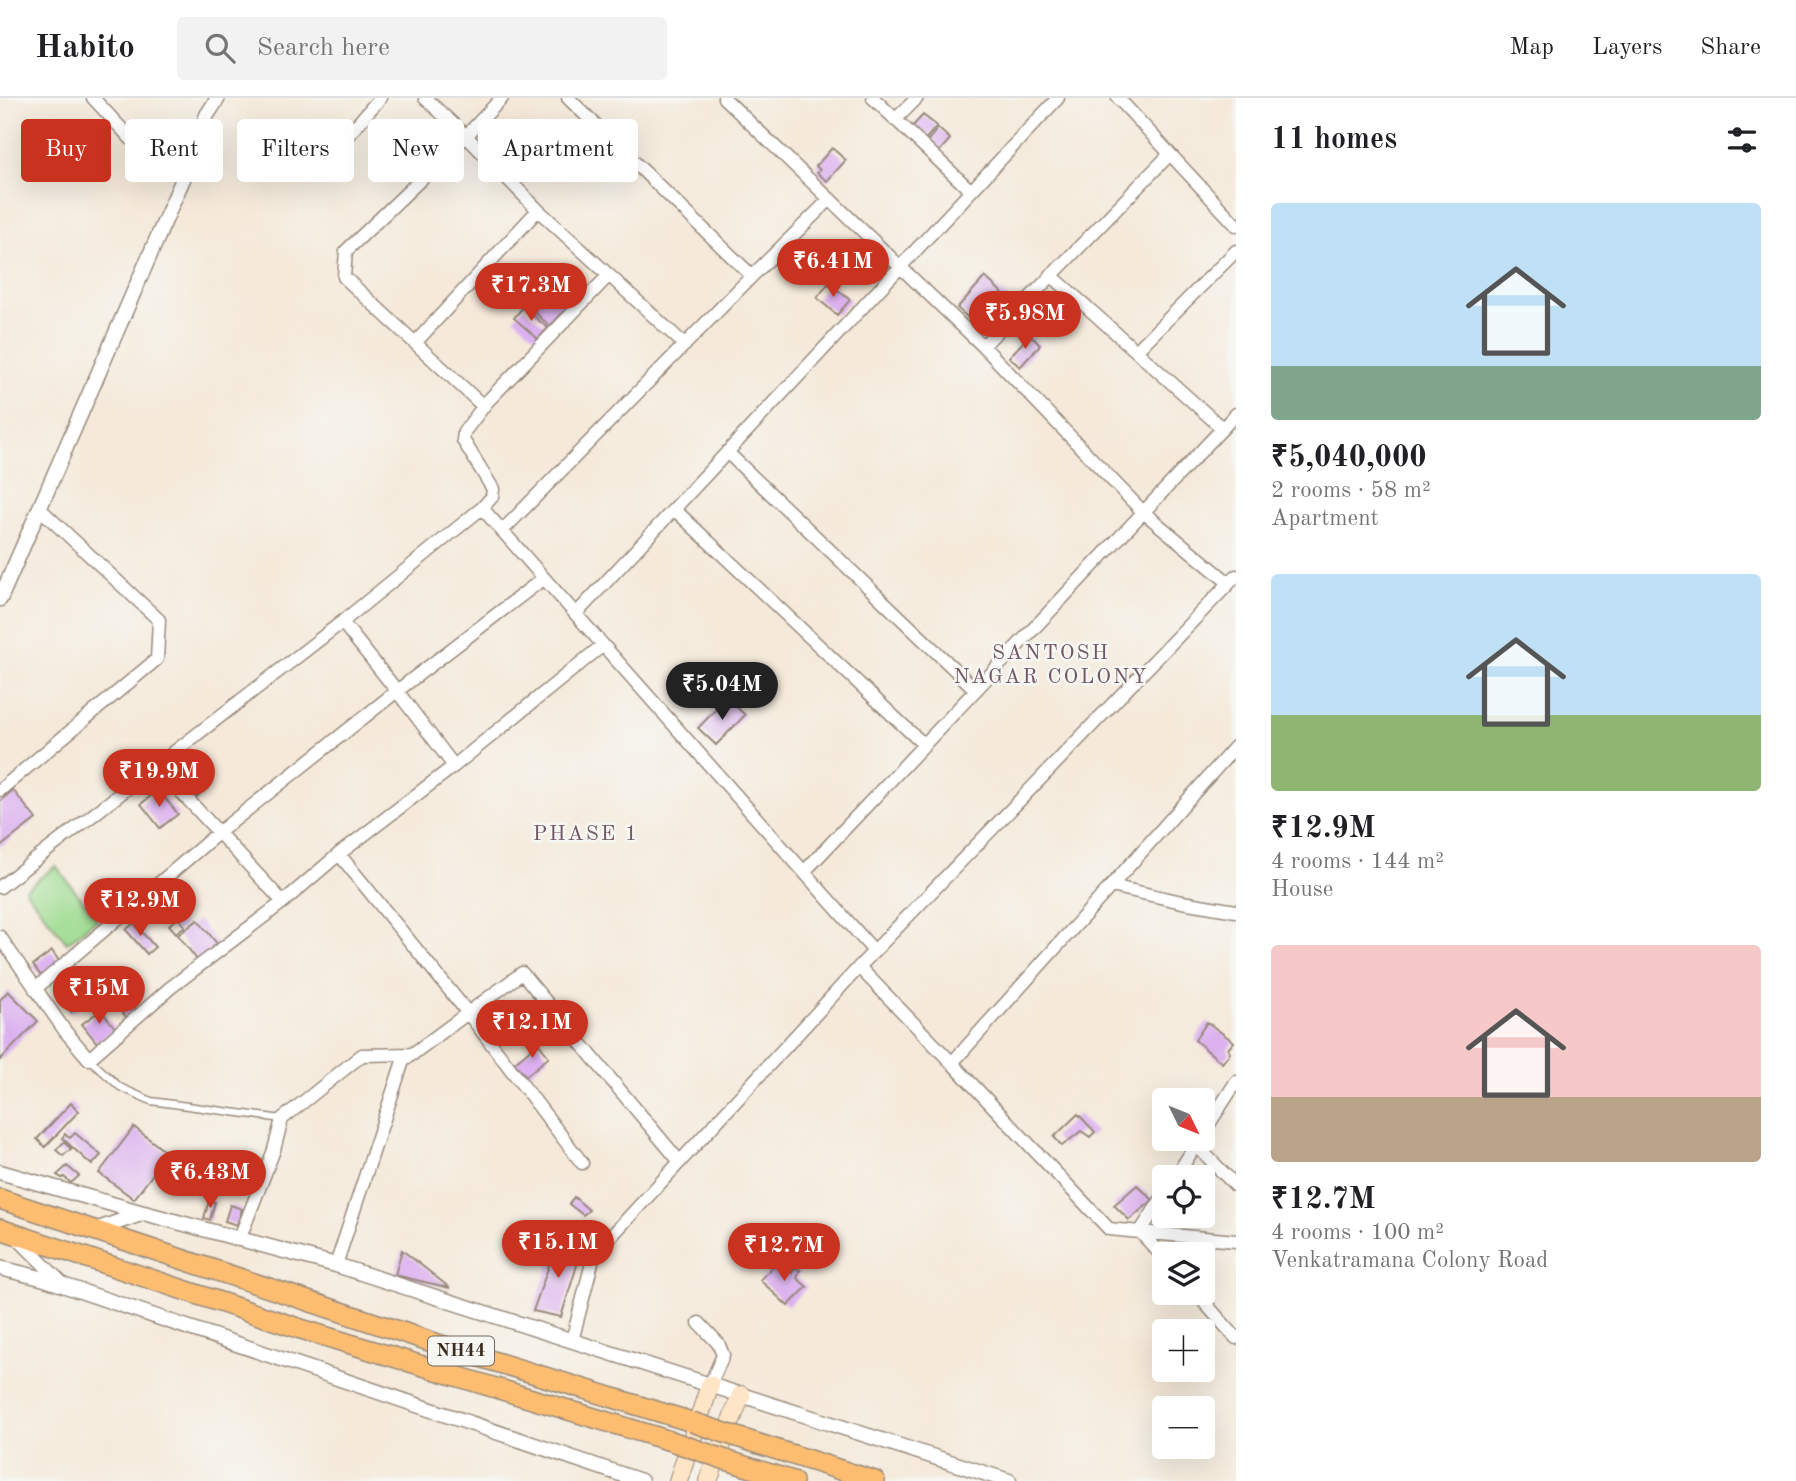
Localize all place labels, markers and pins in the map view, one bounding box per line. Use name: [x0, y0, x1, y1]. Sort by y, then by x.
pin: ₹6.41M: [776, 240, 890, 299]
pin: ₹17.3M: [474, 264, 588, 323]
pin: ₹5.98M: [968, 292, 1082, 351]
pin: ₹5.04M: [665, 662, 779, 722]
pin: ₹19.9M: [102, 750, 216, 809]
pin: ₹12.9M: [83, 878, 197, 938]
pin: ₹15M: [58, 967, 140, 1026]
pin: ₹12.1M: [475, 1000, 589, 1060]
pin: ₹6.43M: [153, 1150, 267, 1210]
pin: ₹15.1M: [501, 1220, 615, 1280]
pin: ₹12.7M: [727, 1224, 841, 1283]

